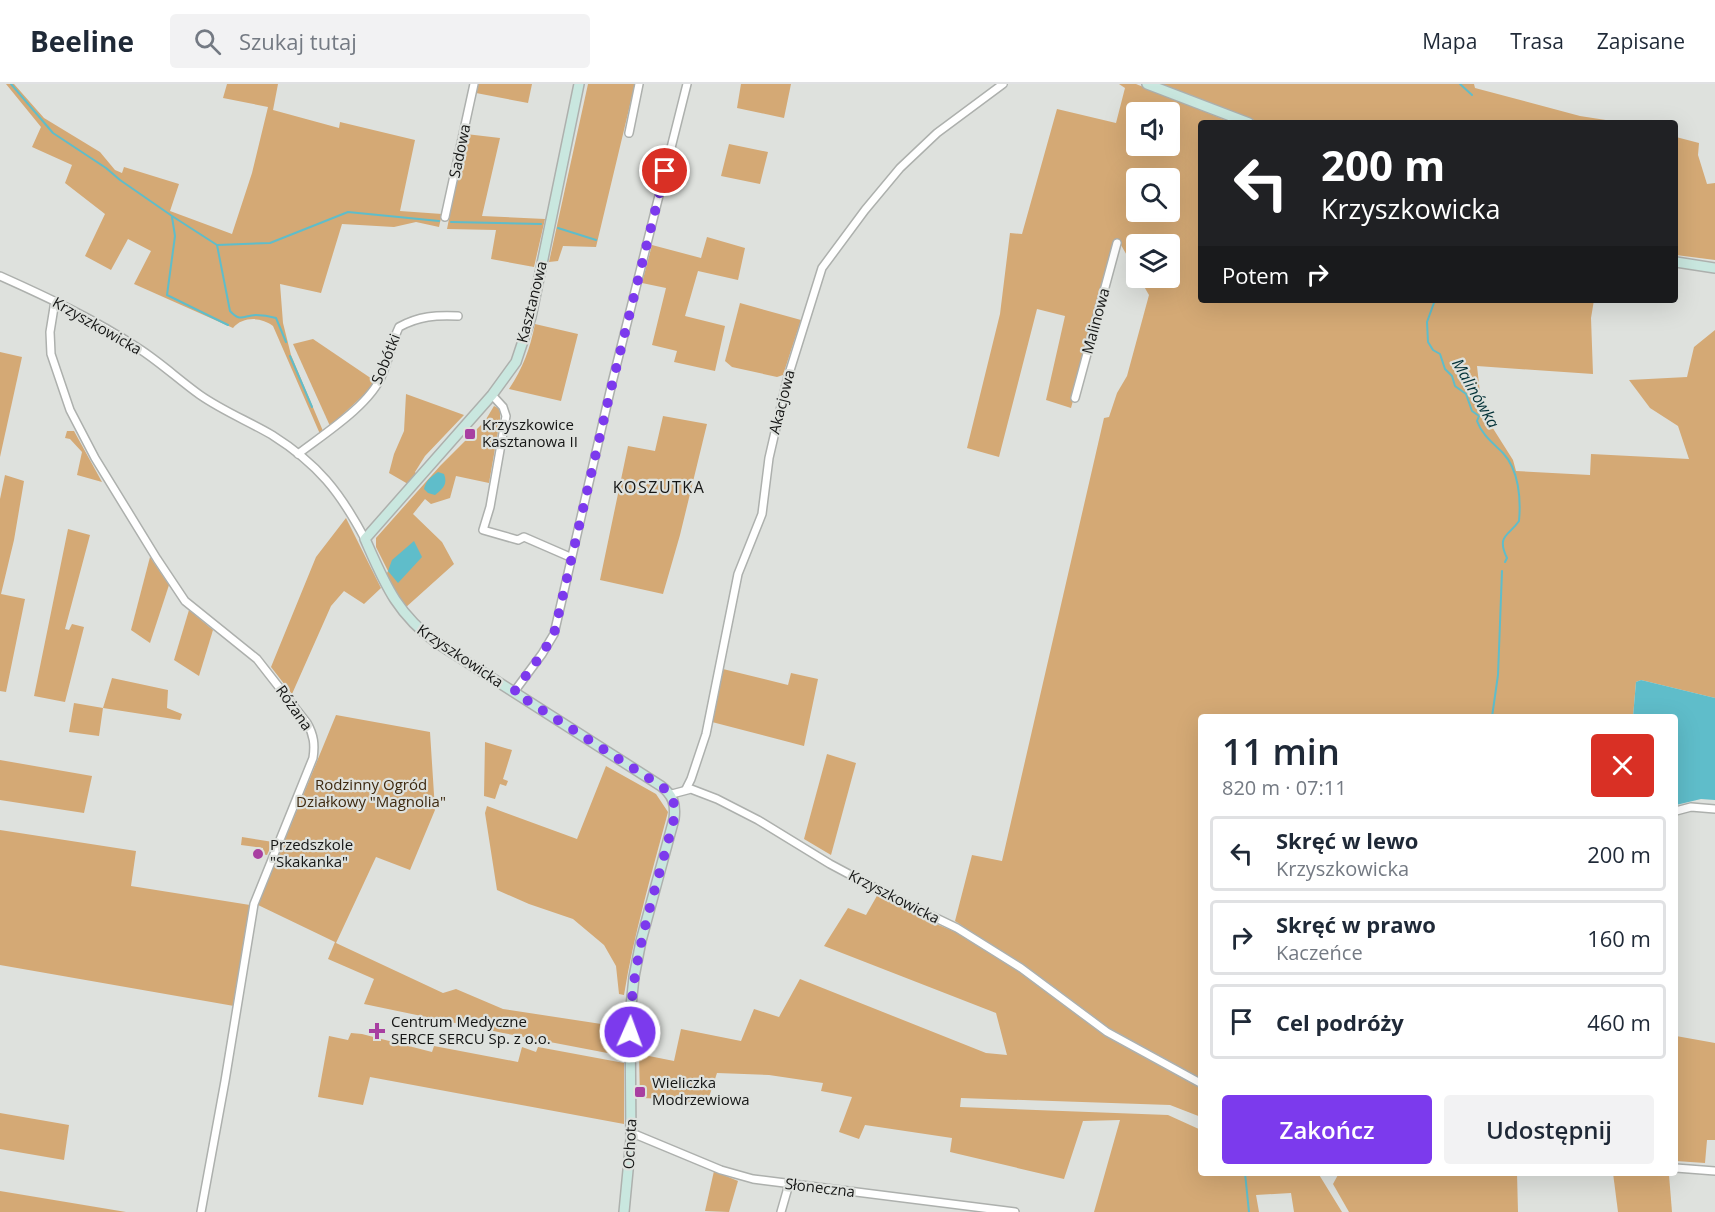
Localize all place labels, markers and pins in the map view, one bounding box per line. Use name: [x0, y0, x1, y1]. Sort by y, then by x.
pin: [639, 145, 690, 196]
place label: Krzyszkowice Kasztanowa II: [482, 414, 578, 451]
marker: Krzyszkowice Kasztanowa II: [463, 427, 477, 441]
place label: Przedszkole "Skakanka": [270, 834, 353, 871]
marker: Przedszkole "Skakanka": [251, 847, 265, 861]
place label: Centrum Medyczne SERCE SERCU Sp. z o.o.: [391, 1011, 551, 1048]
marker: Centrum Medyczne SERCE SERCU Sp. z o.o.: [368, 1022, 386, 1040]
place label: Wieliczka Modrzewiowa: [652, 1072, 750, 1109]
marker: Wieliczka Modrzewiowa: [633, 1085, 647, 1099]

